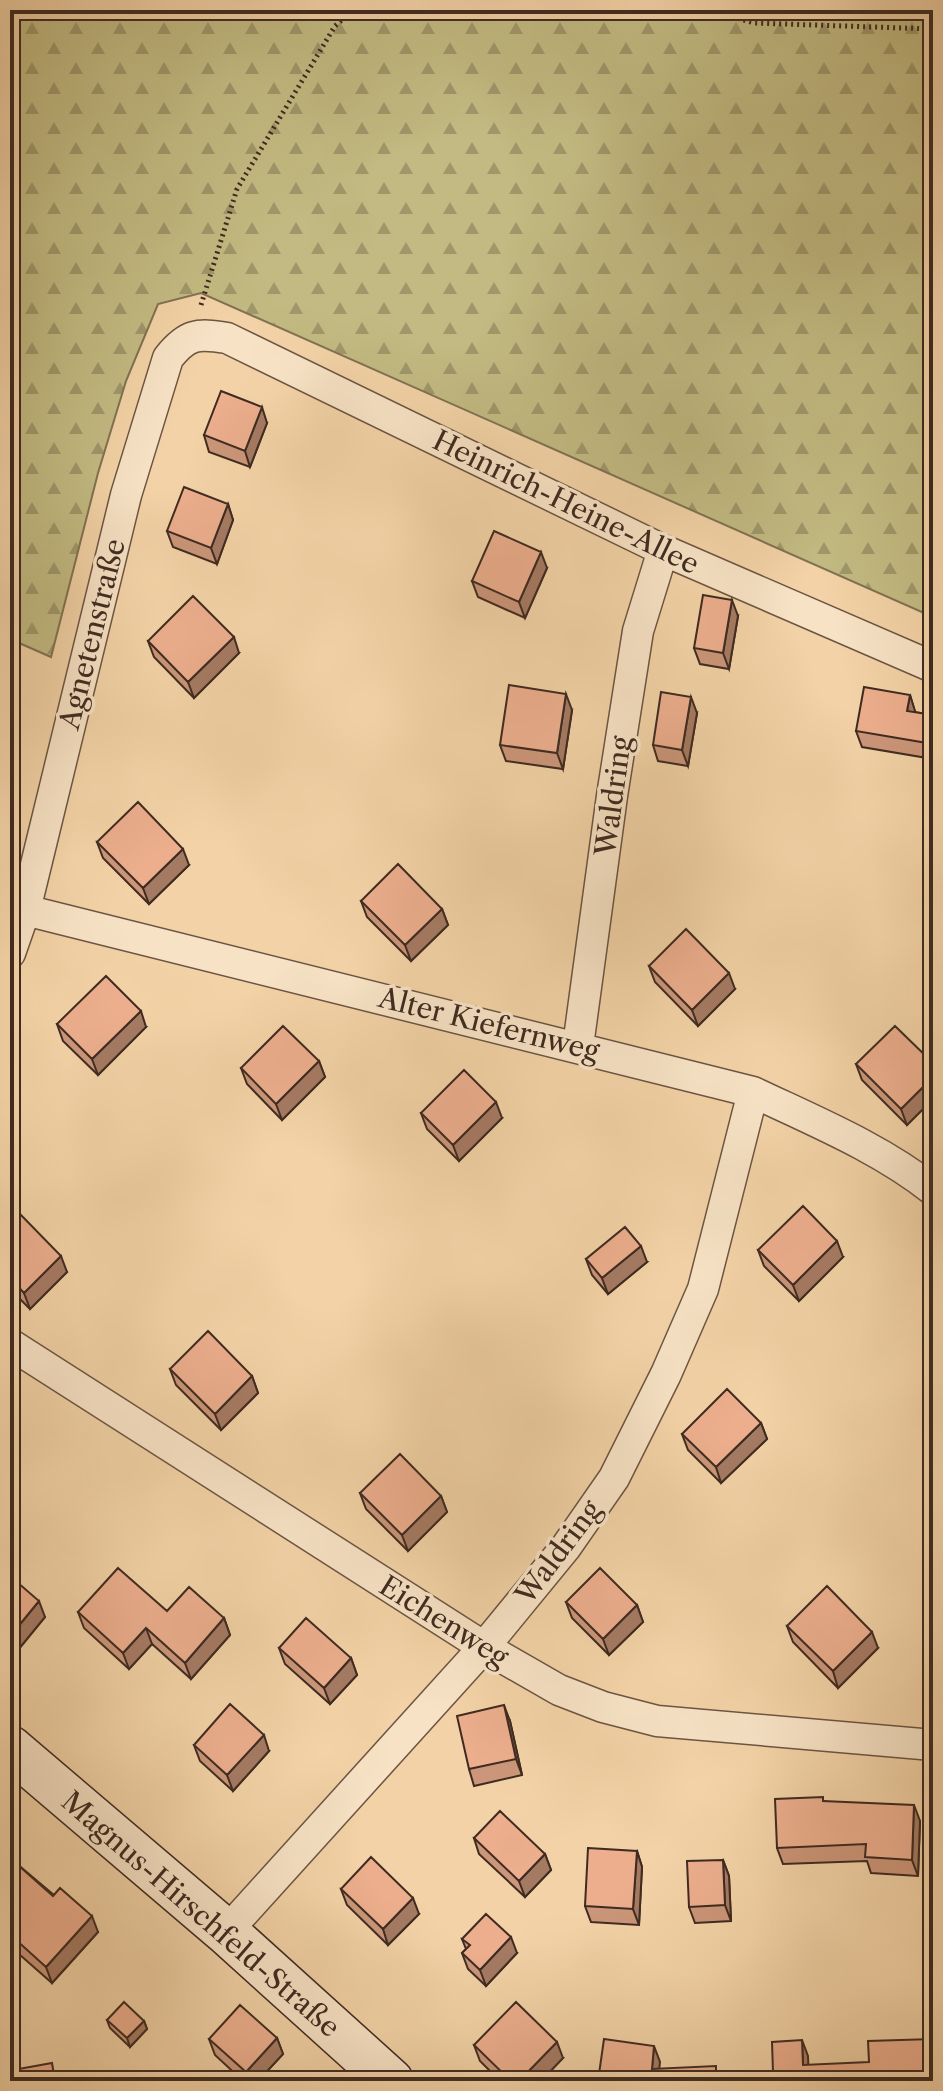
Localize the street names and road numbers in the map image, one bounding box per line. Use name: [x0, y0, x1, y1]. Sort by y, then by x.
street label: Heinrich-Heine-Allee: [427, 423, 705, 581]
street label: Agnetenstraße: [52, 535, 132, 734]
street label: Waldring: [588, 734, 638, 859]
street label: Alter Kiefernweg: [374, 980, 603, 1068]
street label: Waldring: [507, 1493, 608, 1611]
street label: Eichenweg: [373, 1568, 515, 1674]
street label: Magnus-Hirschfeld-Straße: [55, 1784, 347, 2044]

